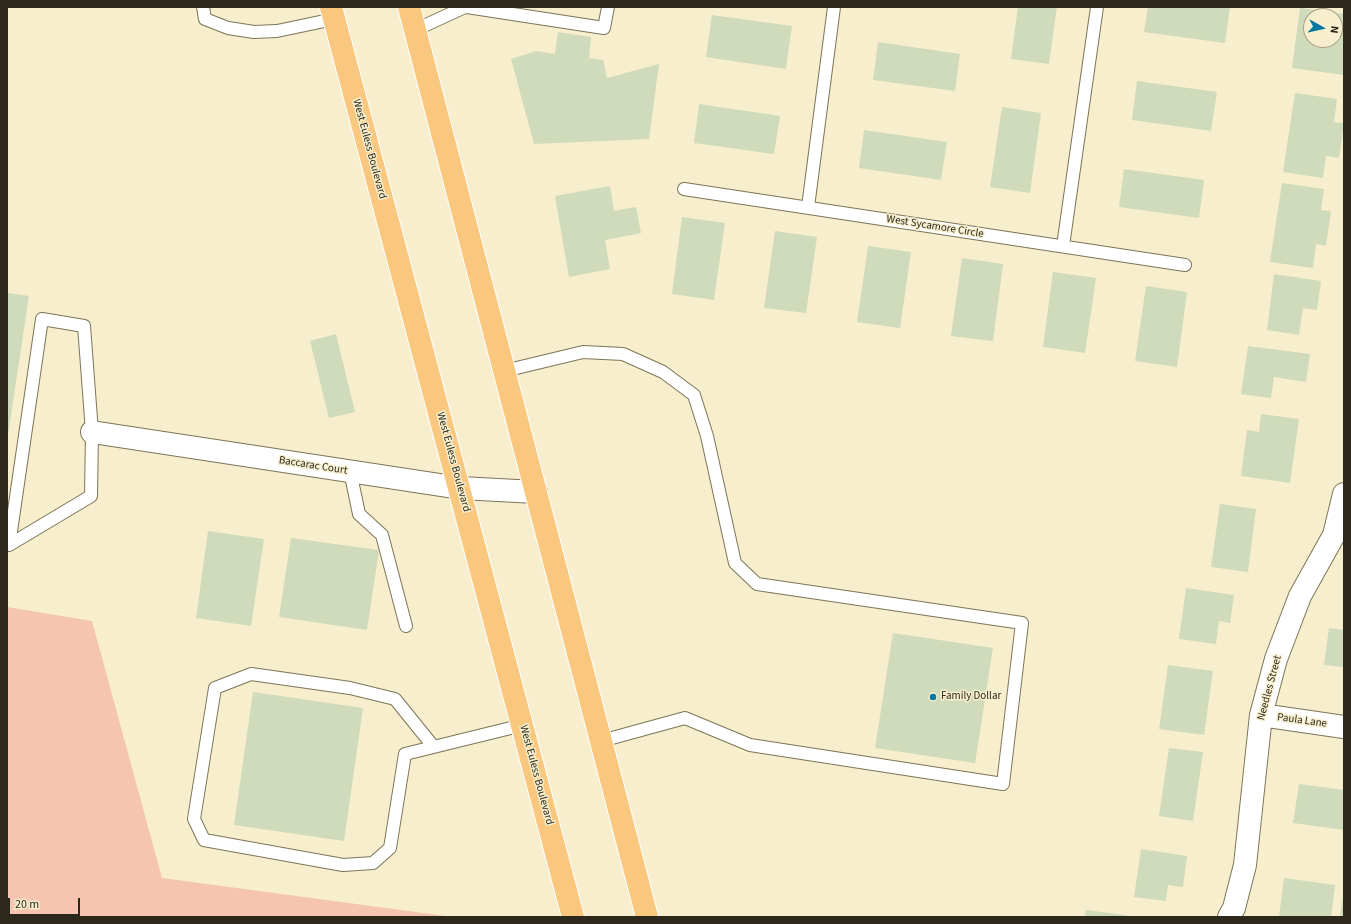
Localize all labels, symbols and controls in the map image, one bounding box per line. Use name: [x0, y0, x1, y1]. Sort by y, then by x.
north arrow: [1303, 8, 1343, 48]
text: N: [1326, 25, 1342, 34]
street label: West Euless Boulevard: [349, 98, 389, 200]
street label: West Sycamore Circle: [885, 213, 985, 241]
street label: West Euless Boulevard: [433, 411, 473, 513]
street label: Baccarac Court: [278, 454, 348, 478]
street label: Needles Street: [1255, 654, 1285, 722]
place label: Family Dollar: [941, 690, 1001, 704]
marker: Family Dollar: [928, 692, 938, 702]
street label: Paula Lane: [1276, 711, 1328, 731]
street label: West Euless Boulevard: [516, 724, 556, 826]
scale bar: [10, 890, 82, 916]
text: 20 m: [15, 896, 39, 913]

